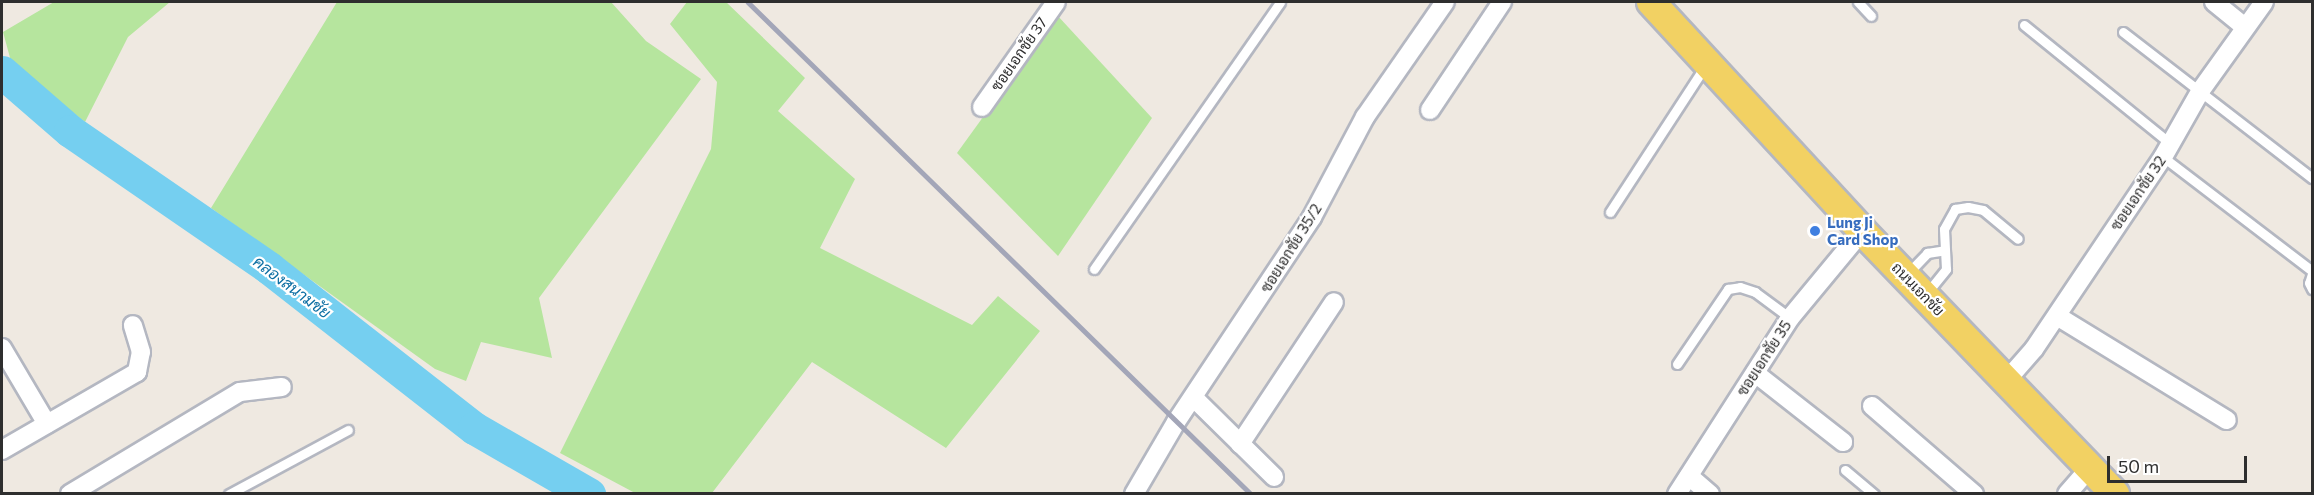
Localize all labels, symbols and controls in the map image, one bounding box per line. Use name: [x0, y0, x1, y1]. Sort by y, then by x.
street label: ซอยเอกชัย 37: [987, 14, 1051, 94]
street label: ซอยเอกชัย 32: [2106, 152, 2170, 234]
street label: ซอยเอกชัย 35/2: [1257, 200, 1325, 296]
place label: Lung Ji Card Shop: [1827, 213, 1898, 248]
marker: Lung Ji Card Shop: [1808, 224, 1822, 238]
water label: คลองสนามชัย: [250, 252, 334, 322]
street label: ถนนเอกชัย: [1888, 258, 1948, 320]
street label: ซอยเอกชัย 35: [1733, 317, 1795, 399]
scale bar: [2110, 444, 2250, 482]
text: 50 m: [2118, 455, 2159, 477]

